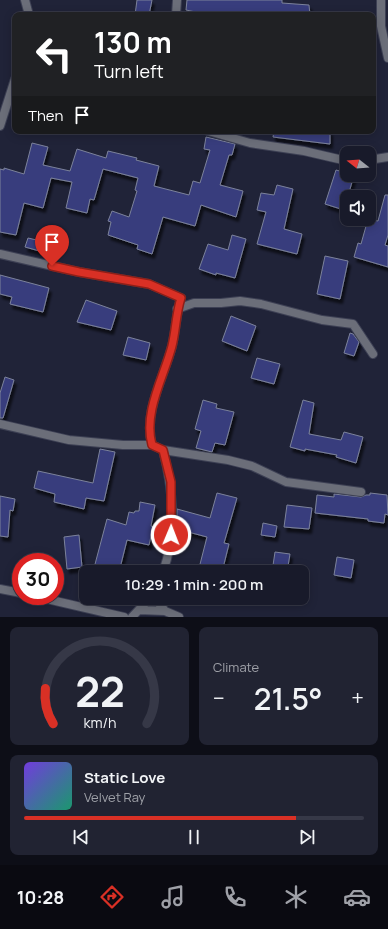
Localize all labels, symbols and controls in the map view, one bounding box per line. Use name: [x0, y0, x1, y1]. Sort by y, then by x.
text: 130 m: [94, 23, 172, 61]
icon: left: [28, 28, 80, 80]
text: Turn left: [94, 59, 164, 83]
icon: arrive: [71, 104, 93, 126]
text: Then: [28, 105, 63, 126]
north arrow: [340, 146, 376, 182]
map controls: [340, 146, 376, 226]
button: sound: [340, 190, 376, 226]
pin: [35, 225, 69, 266]
icon: arrive: [41, 231, 63, 253]
position arrow: [150, 514, 192, 556]
speed limit sign: 30: [12, 553, 64, 605]
text: 10:29 · 1 min · 200 m: [125, 574, 263, 595]
text: Climate: [213, 658, 259, 676]
text: 22: [75, 663, 124, 719]
text: 21.5°: [254, 678, 322, 719]
text: −: [213, 683, 225, 713]
text: +: [351, 683, 364, 713]
text: km/h: [83, 713, 116, 732]
text: Static Love: [84, 767, 165, 788]
text: Velvet Ray: [84, 788, 145, 806]
icon: previous: [70, 826, 92, 848]
icon: pause: [183, 826, 205, 848]
icon: next: [296, 826, 318, 848]
icon: directions: [98, 883, 126, 911]
icon: music: [159, 883, 187, 911]
icon: phone: [221, 883, 249, 911]
icon: climate: [282, 883, 310, 911]
icon: car: [343, 883, 371, 911]
text: 10:28: [17, 885, 64, 909]

